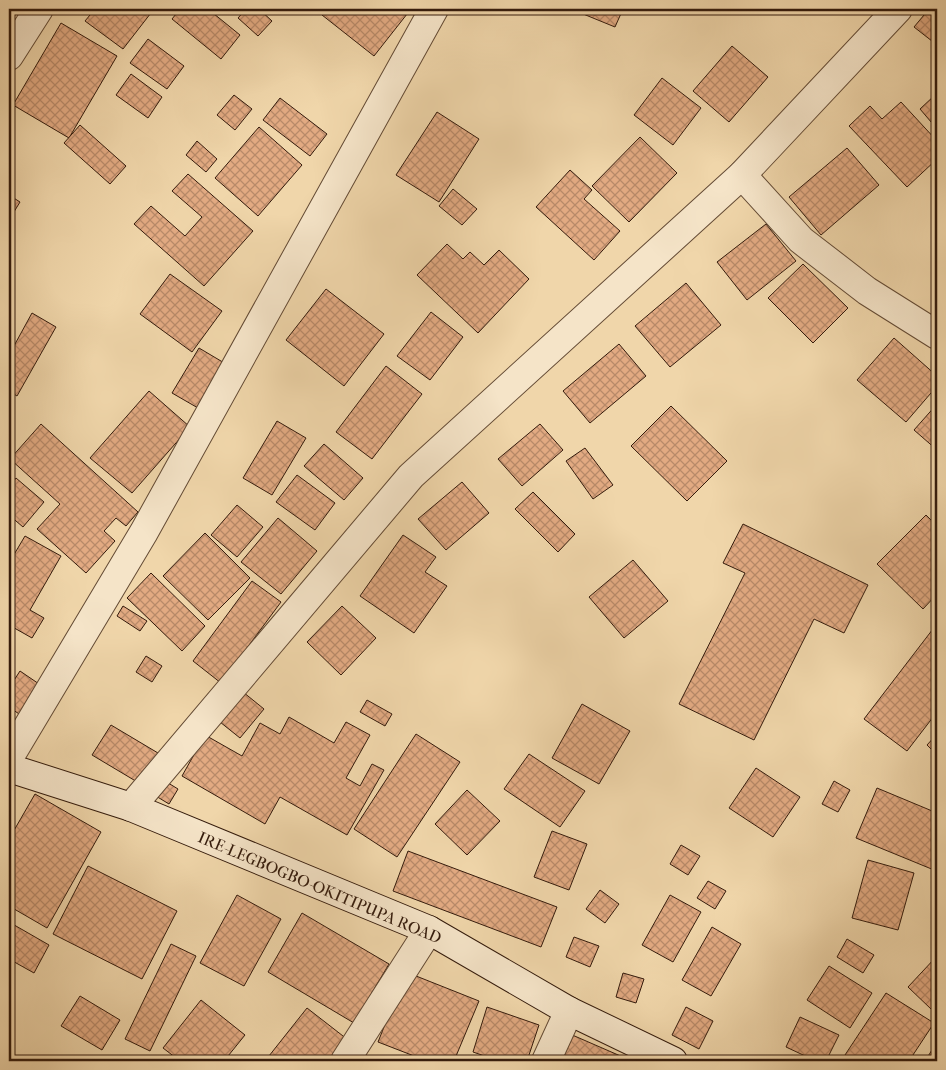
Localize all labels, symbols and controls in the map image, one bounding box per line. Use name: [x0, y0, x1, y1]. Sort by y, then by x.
street label: IRE-LEGBOGBO-OKITIPUPA ROAD: [195, 827, 444, 948]

